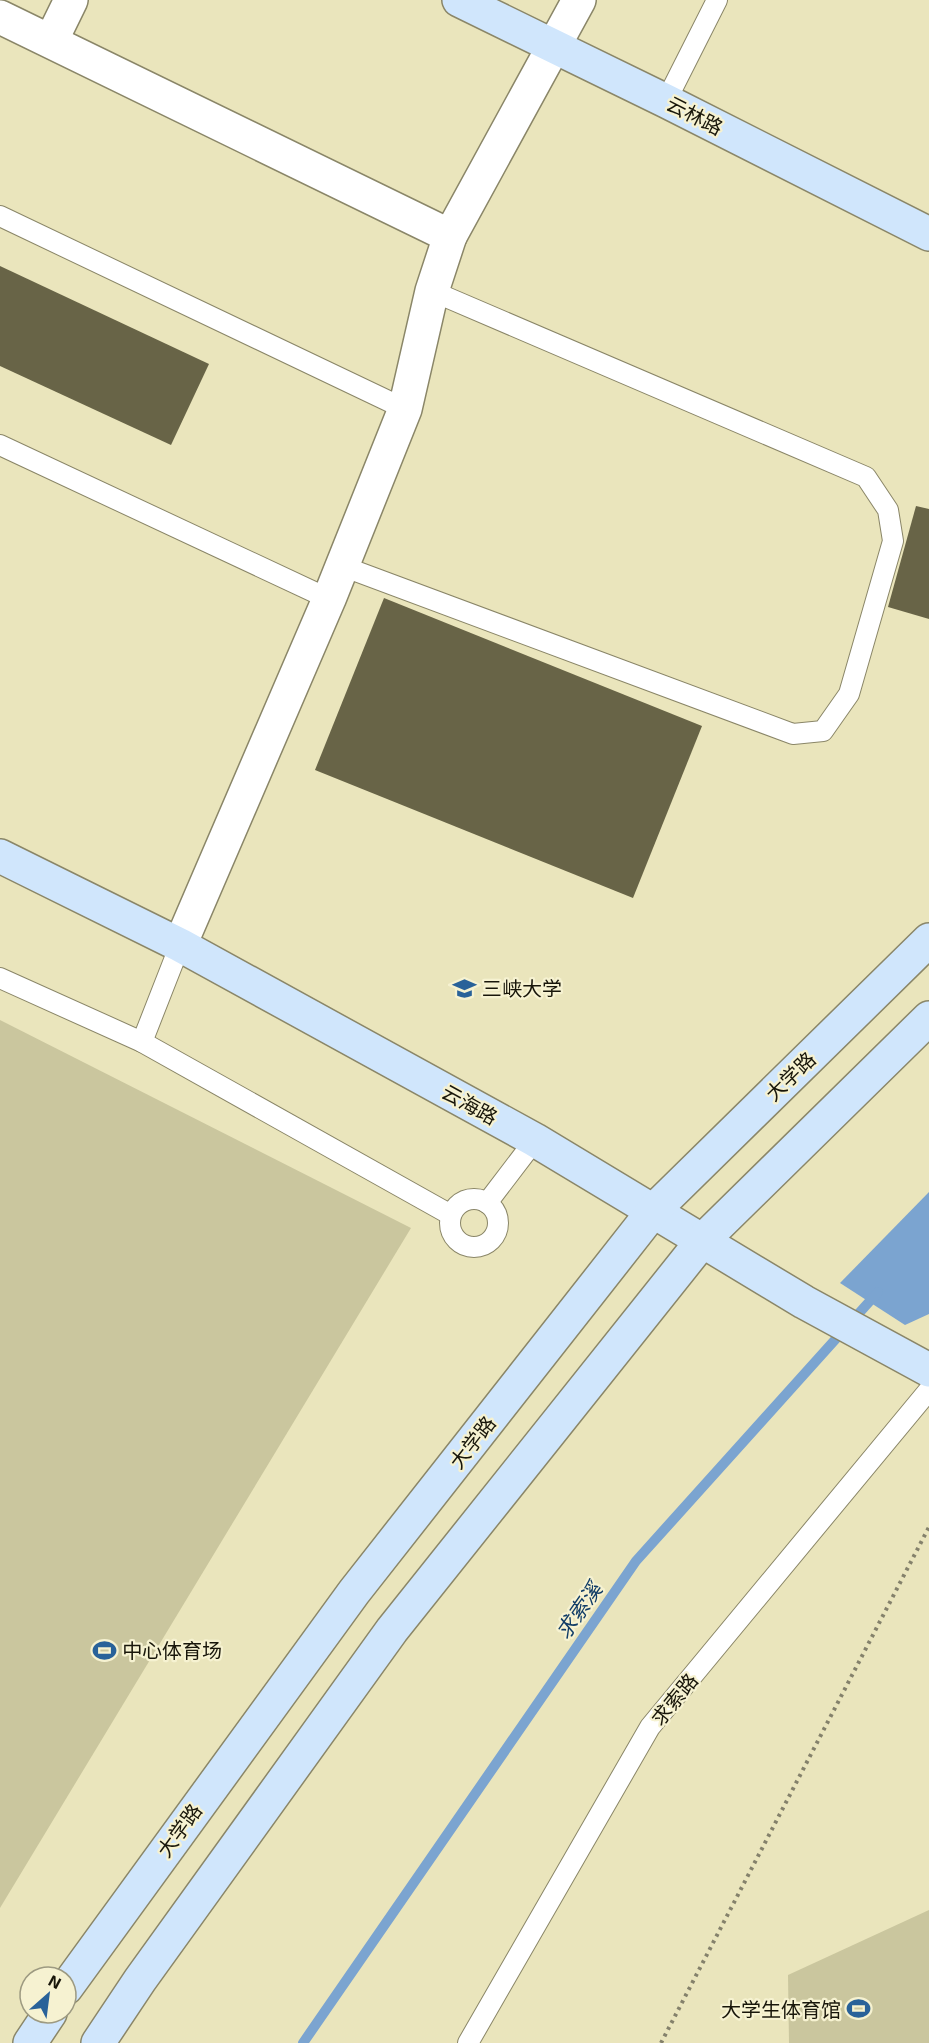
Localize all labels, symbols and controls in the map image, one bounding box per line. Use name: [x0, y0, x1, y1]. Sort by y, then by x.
street label: 云林路: [663, 91, 727, 139]
school or university icon: 三峡大学: [451, 975, 477, 1001]
place label: 三峡大学: [482, 976, 562, 1000]
street label: 大学路: [760, 1047, 820, 1105]
street label: 云海路: [438, 1079, 502, 1129]
street label: 大学路: [444, 1411, 500, 1473]
water label: 求索溪: [550, 1575, 607, 1643]
sports icon: 中心体育场: [91, 1637, 117, 1663]
place label: 中心体育场: [122, 1638, 222, 1662]
street label: 求索路: [646, 1668, 702, 1730]
street label: 大学路: [152, 1799, 206, 1861]
north arrow: [18, 1965, 78, 2025]
text: N: [46, 1970, 65, 1992]
sports icon: 大学生体育馆: [846, 1996, 872, 2022]
place label: 大学生体育馆: [721, 1997, 841, 2021]

